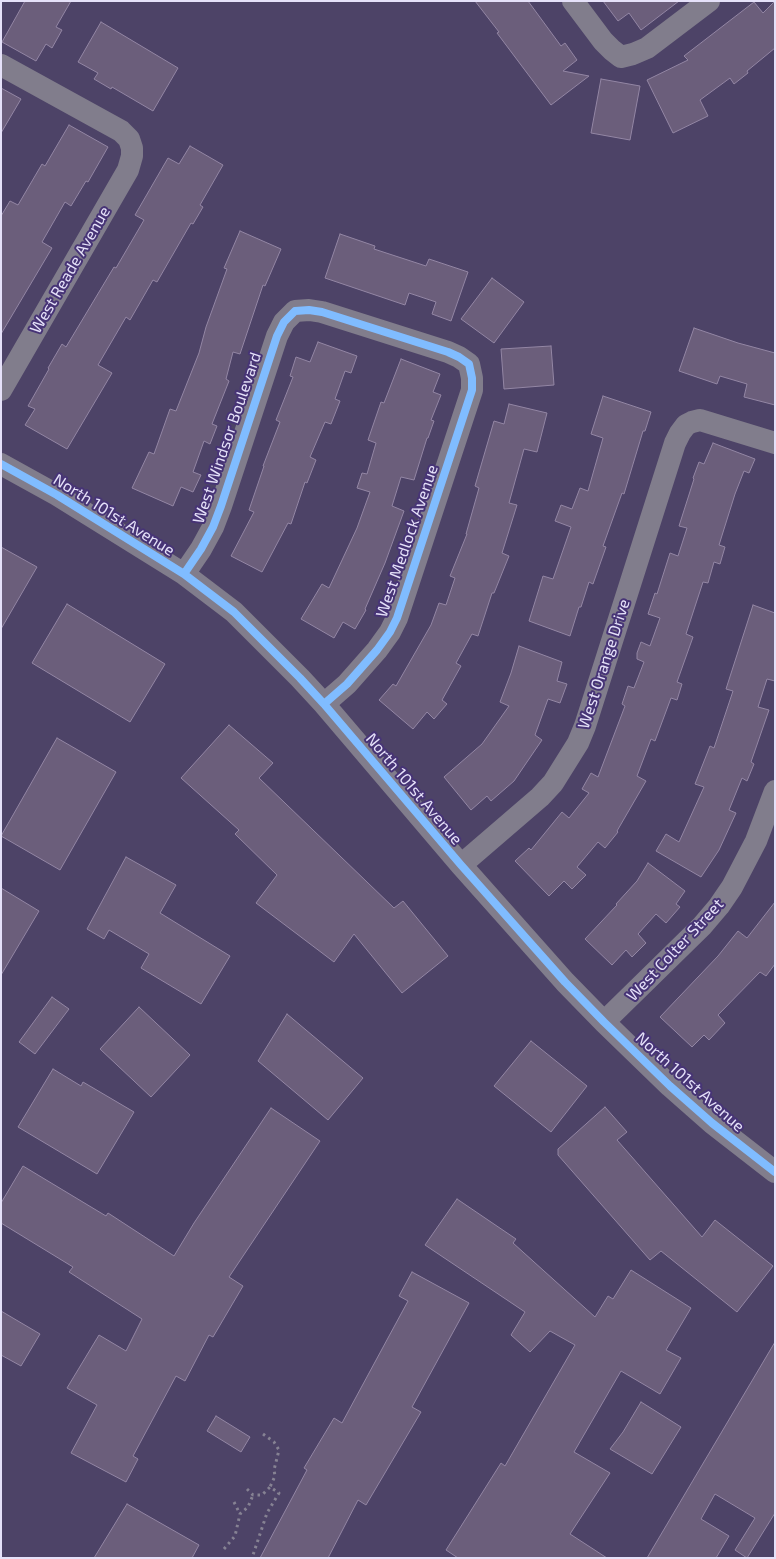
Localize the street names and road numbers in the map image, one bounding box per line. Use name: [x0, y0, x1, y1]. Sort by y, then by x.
street label: West Reade Avenue: [26, 203, 114, 337]
street label: West Windsor Boulevard: [189, 350, 265, 526]
street label: West Medlock Avenue: [372, 462, 442, 620]
street label: North 101st Avenue: [50, 470, 178, 560]
street label: West Orange Drive: [574, 597, 634, 731]
street label: North 101st Avenue: [362, 729, 466, 849]
street label: West Colter Street: [623, 895, 727, 1005]
street label: North 101st Avenue: [632, 1028, 748, 1136]

